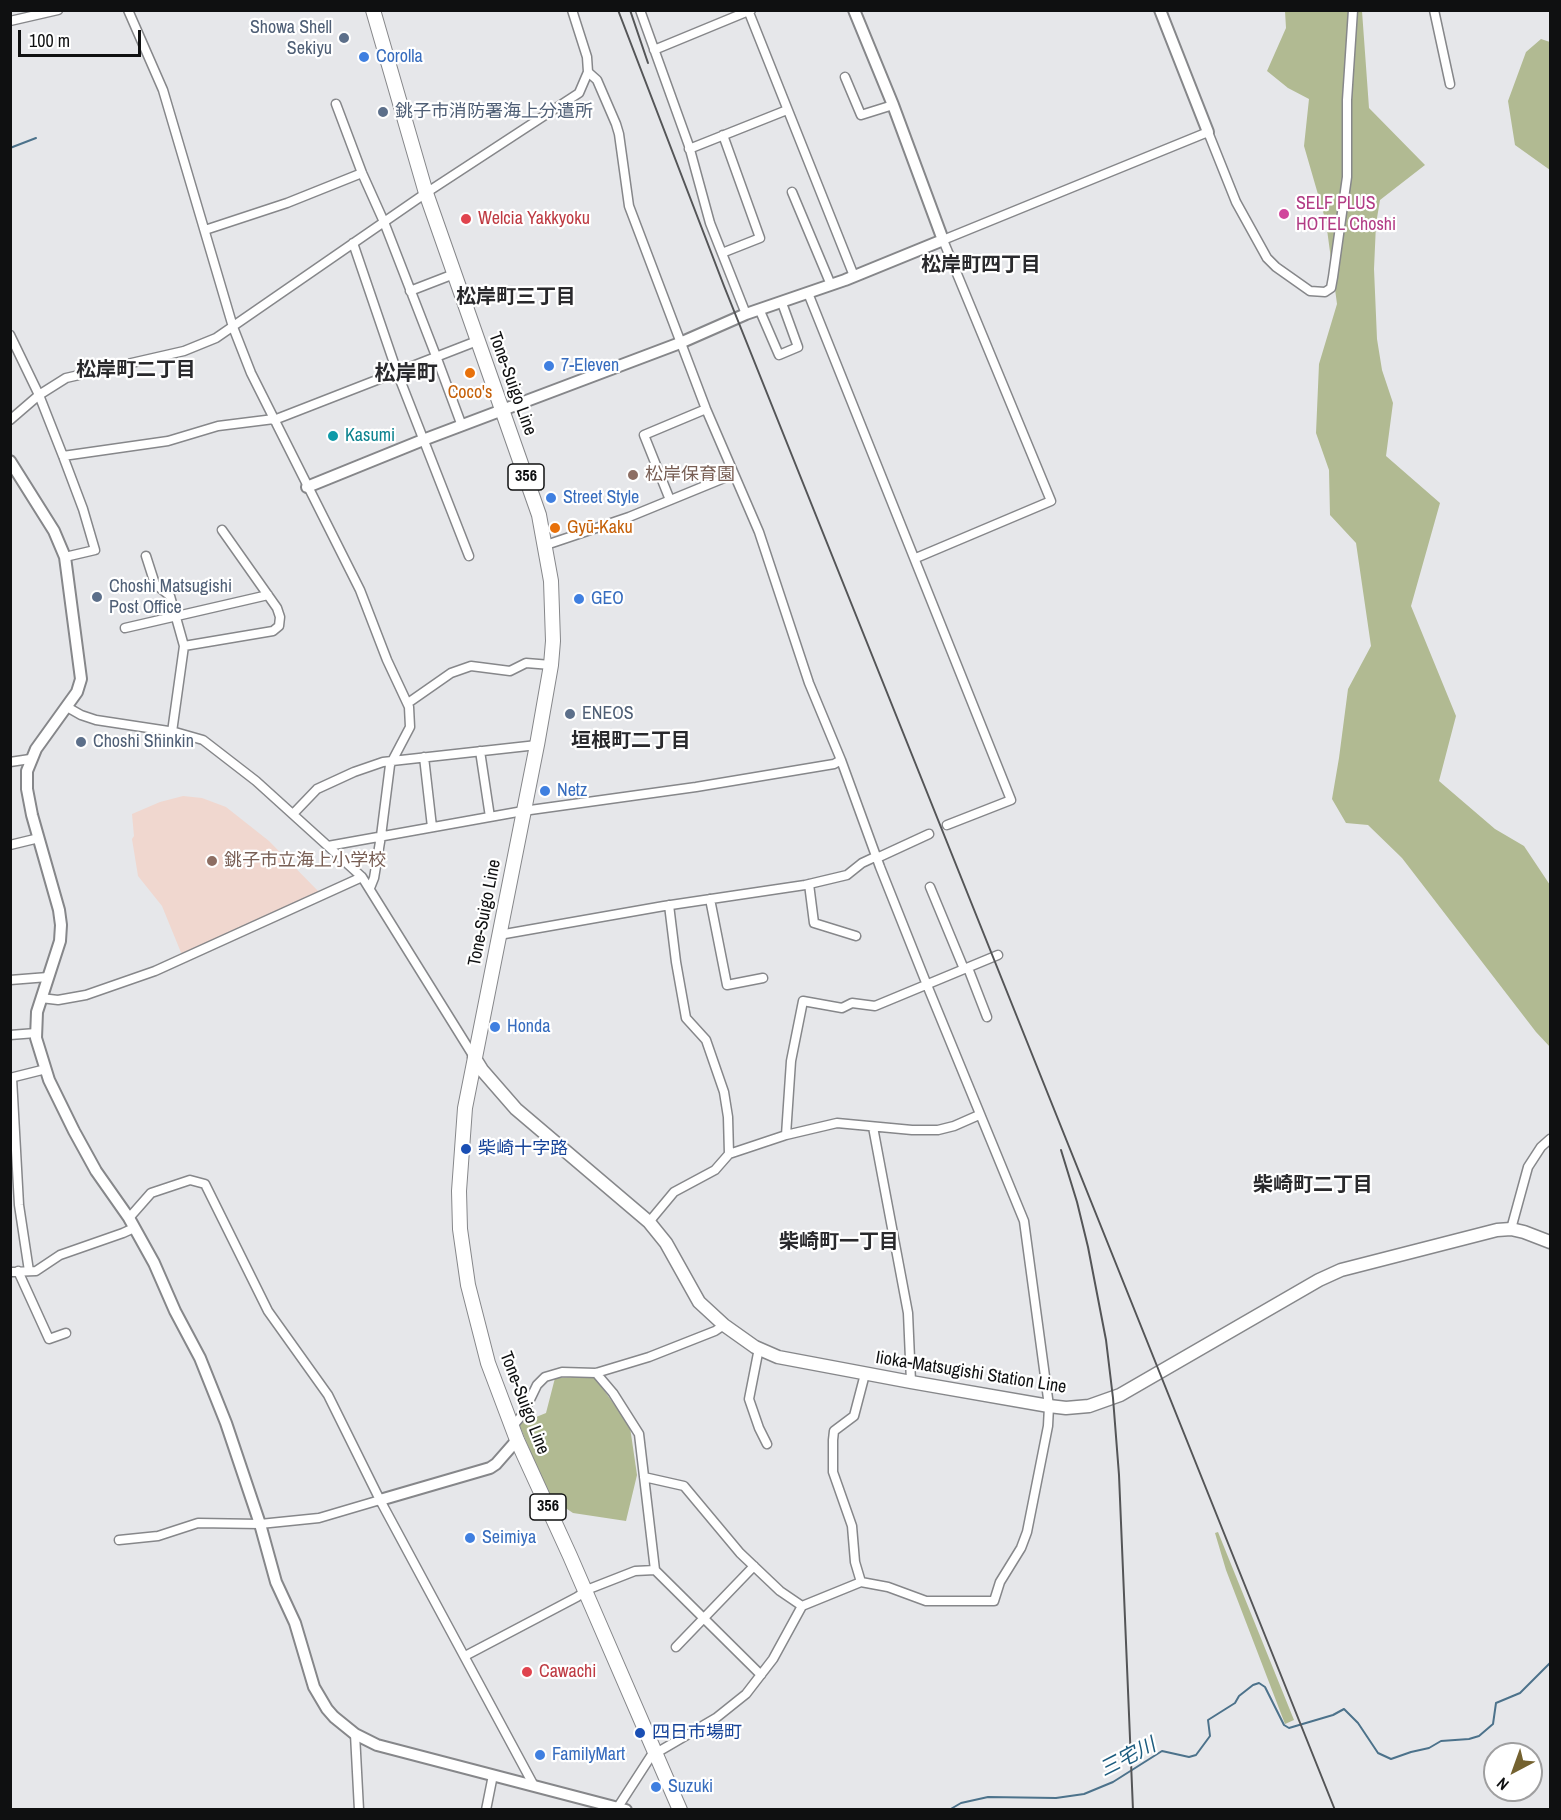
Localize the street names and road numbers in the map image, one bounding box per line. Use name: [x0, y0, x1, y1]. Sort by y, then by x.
street label: Tone-Suigo Line: [483, 329, 541, 439]
road number: 356: [508, 464, 544, 490]
street label: Tone-Suigo Line: [464, 858, 506, 968]
street label: Iioka-Matsugishi Station Line: [874, 1347, 1068, 1399]
street label: Tone-Suigo Line: [495, 1349, 553, 1457]
road number: 356: [530, 1494, 566, 1520]

